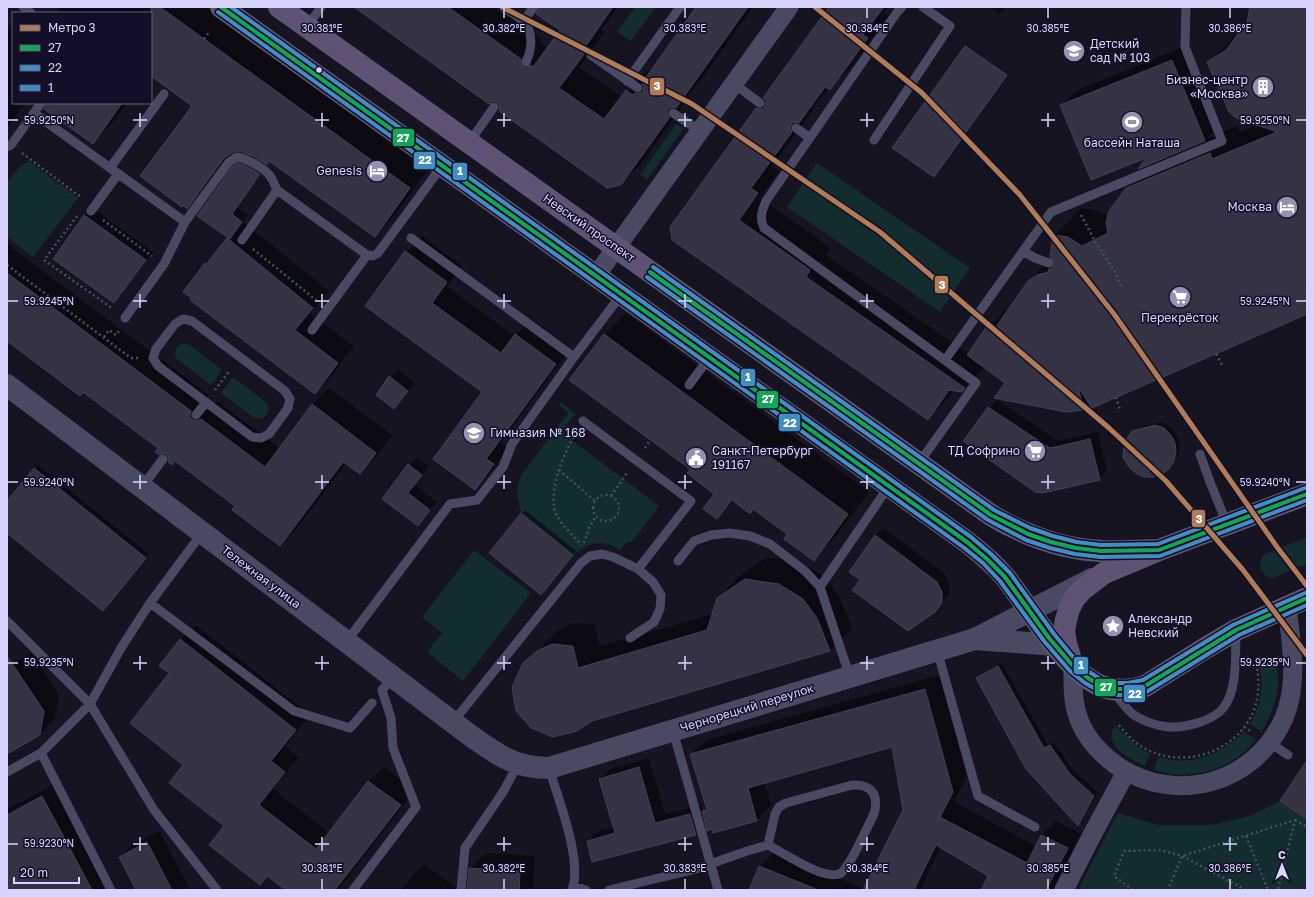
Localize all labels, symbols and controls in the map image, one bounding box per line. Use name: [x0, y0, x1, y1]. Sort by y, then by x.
legend: [12, 12, 152, 104]
text: Метро 3: [48, 20, 96, 35]
text: 30.381°E: [301, 22, 343, 34]
text: 30.382°E: [483, 22, 525, 34]
text: 30.383°E: [664, 22, 706, 34]
text: 30.384°E: [846, 22, 888, 34]
text: 30.385°E: [1027, 22, 1069, 34]
text: 30.386°E: [1208, 22, 1252, 34]
place label: Детский сад № 103: [1090, 36, 1150, 65]
school or university icon: Детский сад № 103: [1061, 38, 1087, 64]
text: 27: [48, 40, 61, 55]
text: 22: [48, 60, 62, 75]
unlabelled marker: [314, 65, 324, 75]
place label: Бизнес-центр «Москва»: [1166, 72, 1248, 101]
building icon: Бизнес-центр «Москва»: [1250, 74, 1276, 100]
line badge: 3: [649, 77, 665, 96]
text: 3: [654, 79, 661, 92]
text: 1: [48, 80, 54, 95]
sports icon: бассейн Наташа: [1119, 109, 1145, 135]
text: 59.9250°N: [24, 114, 74, 126]
text: 59.9250°N: [1240, 114, 1290, 126]
line badge: 27: [392, 128, 415, 147]
text: 27: [397, 131, 409, 144]
place label: бассейн Наташа: [1084, 135, 1180, 150]
line badge: 22: [413, 151, 436, 170]
text: 22: [418, 153, 432, 166]
hotel icon: Genesis: [364, 158, 390, 184]
line badge: 1: [452, 162, 468, 181]
place label: Genesis: [316, 163, 362, 178]
text: 1: [457, 164, 463, 177]
street label: Невский проспект: [540, 190, 638, 265]
hotel icon: Москва: [1274, 194, 1300, 220]
place label: Москва: [1227, 199, 1272, 214]
line badge: 3: [934, 275, 949, 294]
text: 3: [939, 278, 946, 291]
supermarket icon: Перекрёсток: [1167, 284, 1193, 310]
text: 59.9245°N: [24, 295, 74, 307]
text: 59.9245°N: [1240, 295, 1290, 307]
place label: Перекрёсток: [1141, 310, 1219, 325]
line badge: 1: [740, 368, 756, 387]
text: 1: [745, 370, 751, 383]
line badge: 27: [756, 390, 779, 409]
text: 27: [762, 392, 774, 405]
line badge: 22: [778, 413, 801, 432]
text: 22: [783, 416, 797, 429]
school or university icon: Гимназия № 168: [461, 420, 487, 446]
place label: Гимназия № 168: [490, 425, 585, 440]
supermarket icon: ТД Софрино: [1022, 438, 1048, 464]
place label: Санкт-Петербург 191167: [712, 443, 814, 472]
place label: ТД Софрино: [948, 443, 1020, 458]
public building icon: Санкт-Петербург 191167: [683, 445, 709, 471]
text: 59.9240°N: [24, 476, 74, 488]
text: 59.9240°N: [1240, 476, 1290, 488]
line badge: 3: [1191, 509, 1206, 528]
text: 3: [1196, 512, 1203, 525]
street label: Тележная улица: [219, 542, 304, 611]
place label: Александр Невский: [1128, 611, 1192, 640]
place icon: Александр Невский: [1100, 613, 1126, 639]
text: 59.9235°N: [24, 656, 74, 668]
line badge: 1: [1073, 656, 1089, 675]
text: 59.9235°N: [1240, 656, 1290, 668]
text: 1: [1078, 658, 1084, 671]
line badge: 27: [1094, 678, 1117, 697]
street label: Чернорецкий переулок: [678, 680, 816, 735]
text: 27: [1100, 680, 1112, 693]
line badge: 22: [1123, 684, 1146, 703]
text: 22: [1128, 687, 1142, 700]
text: 59.9230°N: [24, 837, 74, 849]
north arrow: [1262, 845, 1302, 885]
text: С: [1278, 848, 1286, 861]
scale bar: [14, 859, 79, 885]
text: 30.381°E: [301, 862, 343, 874]
text: 30.382°E: [483, 862, 525, 874]
text: 30.383°E: [664, 862, 706, 874]
text: 30.384°E: [846, 862, 888, 874]
text: 30.385°E: [1027, 862, 1069, 874]
text: 30.386°E: [1208, 862, 1252, 874]
text: 20 m: [20, 865, 48, 880]

